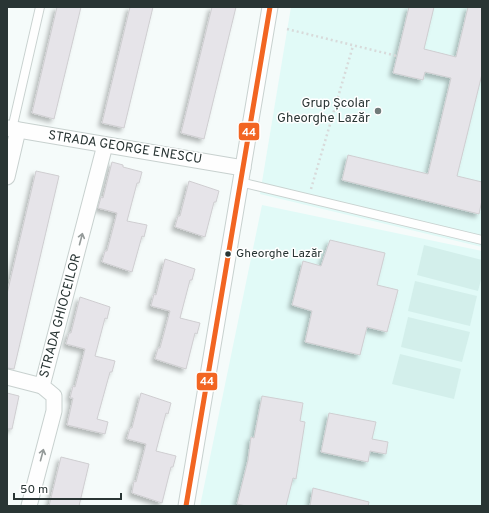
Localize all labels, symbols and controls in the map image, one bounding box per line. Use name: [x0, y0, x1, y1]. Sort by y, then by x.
place label: Grup Școlar Gheorghe Lazăr: [277, 96, 370, 127]
marker: Grup Școlar Gheorghe Lazăr: [373, 106, 383, 116]
line badge: 44: [238, 122, 260, 141]
text: 44: [242, 126, 256, 140]
street label: STRADA GEORGE ENESCU: [47, 128, 203, 168]
one-way arrow: [77, 232, 85, 245]
place label: Gheorghe Lazăr: [236, 246, 322, 262]
marker: Gheorghe Lazăr: [223, 249, 233, 259]
street label: STRADA GHIOCEILOR: [37, 252, 85, 380]
line badge: 44: [196, 372, 218, 391]
text: 44: [200, 375, 214, 389]
one-way arrow: [39, 449, 47, 462]
scale bar: [14, 475, 121, 501]
text: 50 m: [20, 482, 48, 498]

